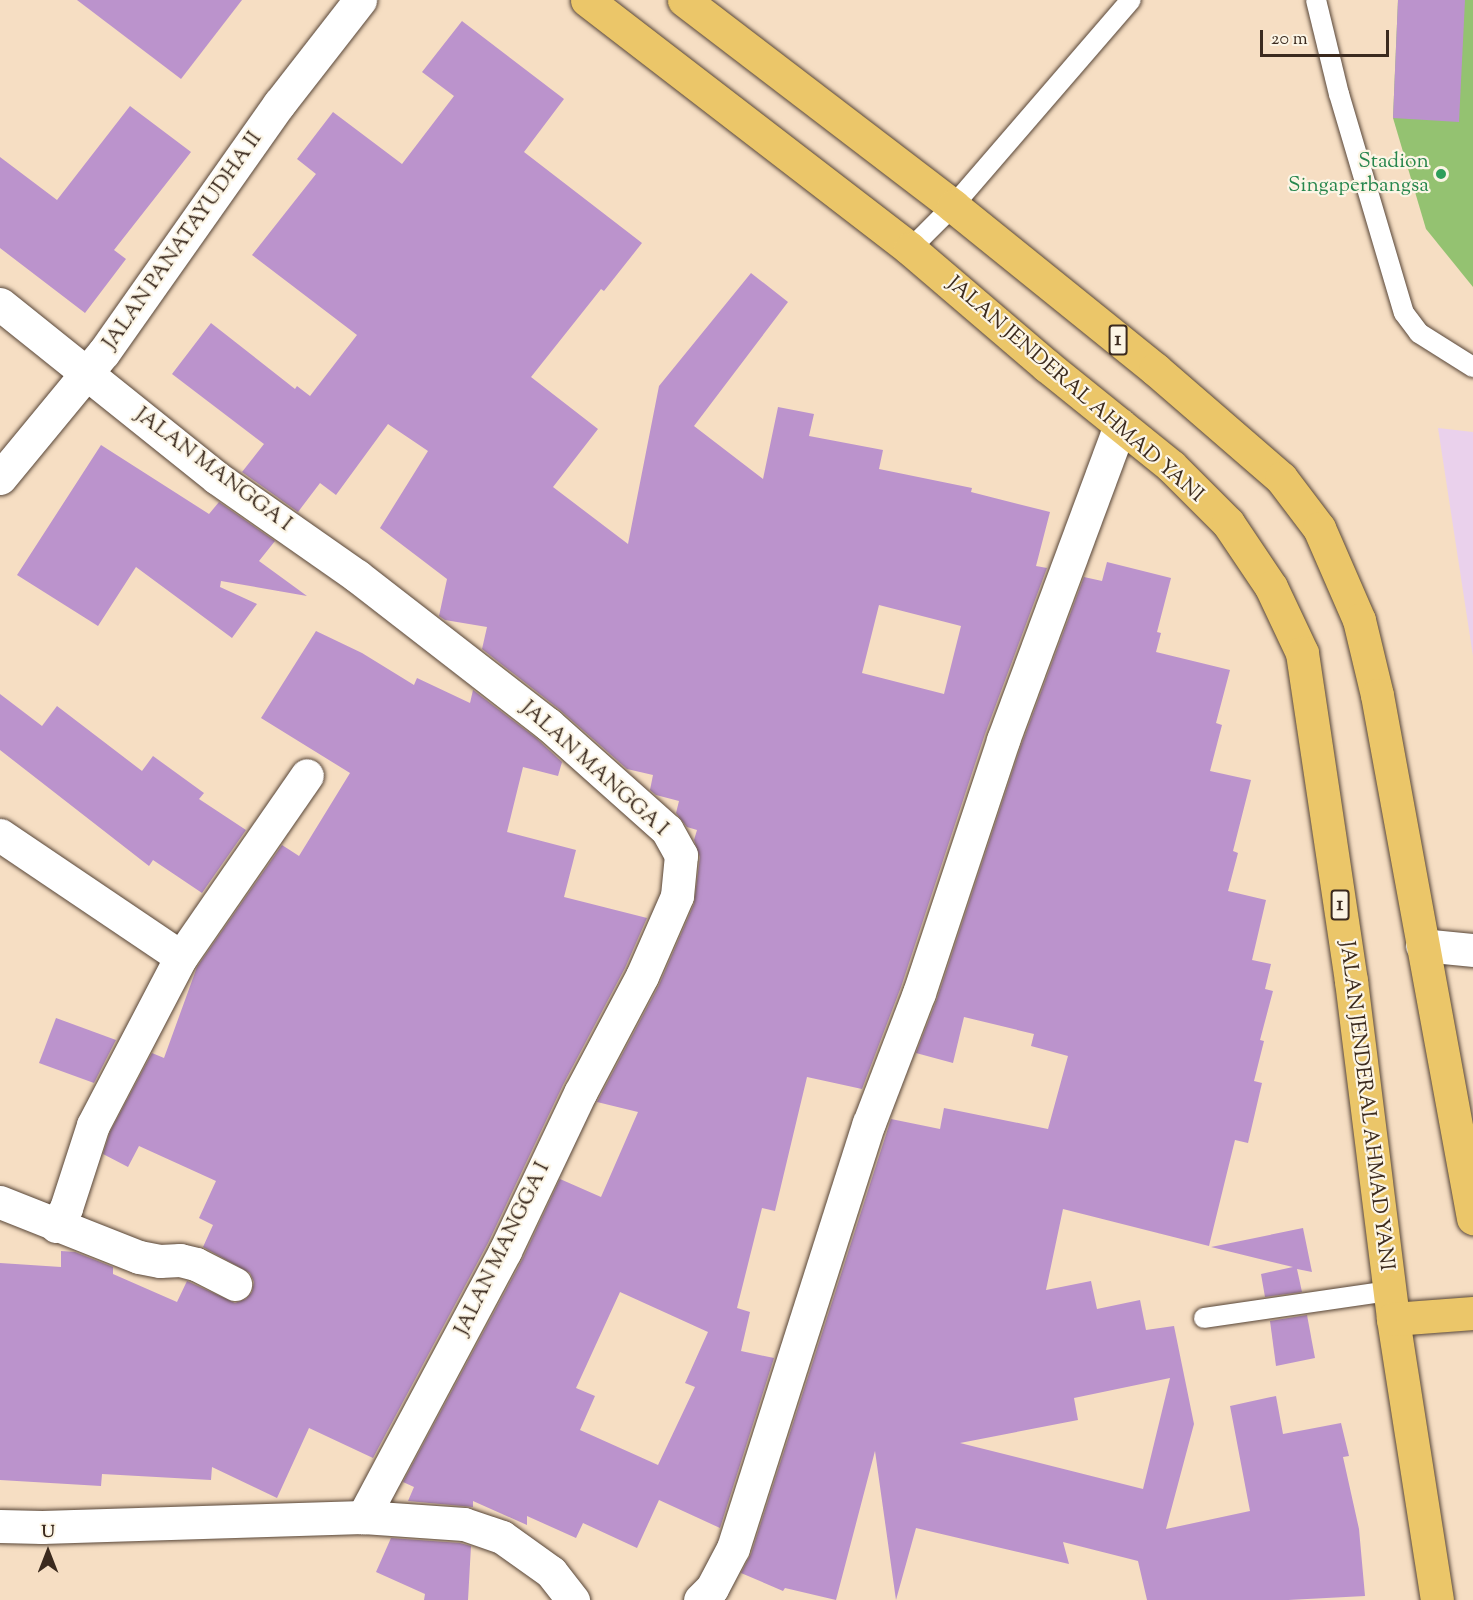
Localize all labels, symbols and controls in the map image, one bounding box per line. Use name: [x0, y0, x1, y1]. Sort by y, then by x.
scale bar: [1263, 18, 1392, 56]
text: 20 m: [1271, 27, 1308, 53]
street label: JALAN PANATAYUDHA II: [98, 127, 268, 355]
place label: Stadion Singaperbangsa: [1288, 149, 1429, 199]
marker: Stadion Singaperbangsa: [1434, 167, 1448, 181]
street label: JALAN JENDERAL AHMAD YANI: [941, 272, 1209, 508]
road number: 1: [1108, 323, 1128, 357]
street label: JALAN MANGGA I: [130, 403, 296, 537]
street label: JALAN MANGGA I: [515, 696, 673, 842]
road number: 1: [1330, 888, 1350, 922]
street label: JALAN JENDERAL AHMAD YANI: [1333, 940, 1399, 1272]
street label: JALAN MANGGA I: [450, 1158, 556, 1340]
north arrow: [18, 1522, 78, 1582]
text: U: [41, 1522, 55, 1545]

